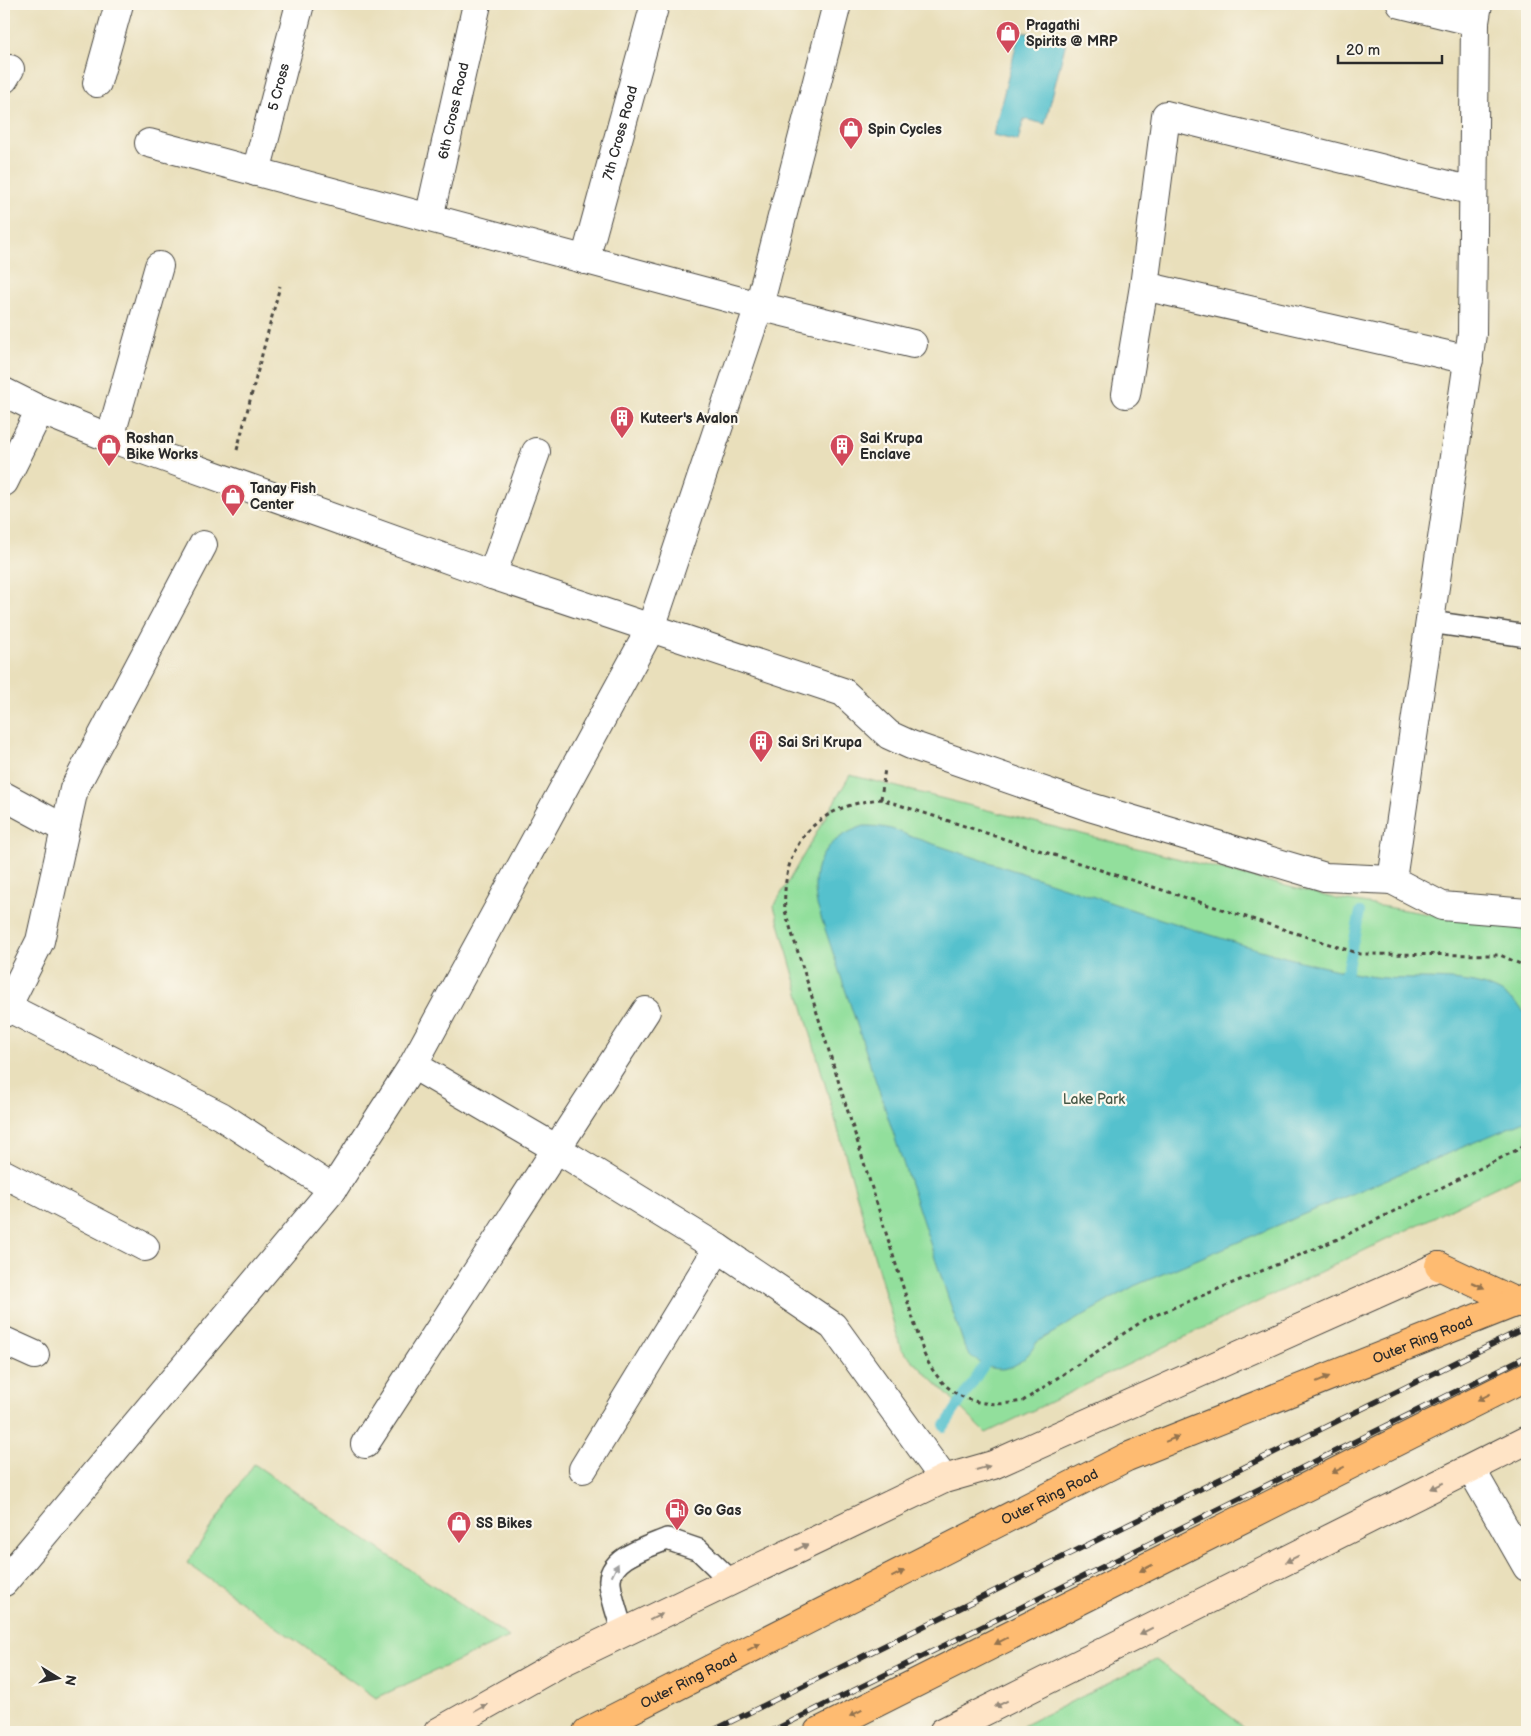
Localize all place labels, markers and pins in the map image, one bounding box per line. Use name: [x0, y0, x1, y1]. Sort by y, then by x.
place label: Pragathi Spirits @ MRP: [1026, 17, 1118, 50]
shop icon: Pragathi Spirits @ MRP: [995, 20, 1021, 54]
shop icon: Spin Cycles: [838, 116, 864, 150]
place label: Spin Cycles: [868, 121, 942, 138]
building icon: Kuteer's Avalon: [609, 405, 635, 439]
place label: Kuteer's Avalon: [640, 410, 738, 427]
place label: Roshan Bike Works: [126, 430, 198, 463]
place label: Sai Krupa Enclave: [860, 430, 923, 463]
shop icon: Roshan Bike Works: [96, 433, 122, 467]
building icon: Sai Krupa Enclave: [829, 433, 855, 467]
place label: Tanay Fish Center: [250, 480, 316, 513]
shop icon: Tanay Fish Center: [220, 483, 246, 517]
building icon: Sai Sri Krupa: [748, 729, 774, 763]
place label: Sai Sri Krupa: [778, 734, 862, 751]
fuel station icon: Go Gas: [664, 1497, 690, 1531]
place label: Go Gas: [694, 1502, 741, 1519]
shop icon: SS Bikes: [446, 1510, 472, 1544]
place label: SS Bikes: [476, 1515, 532, 1532]

